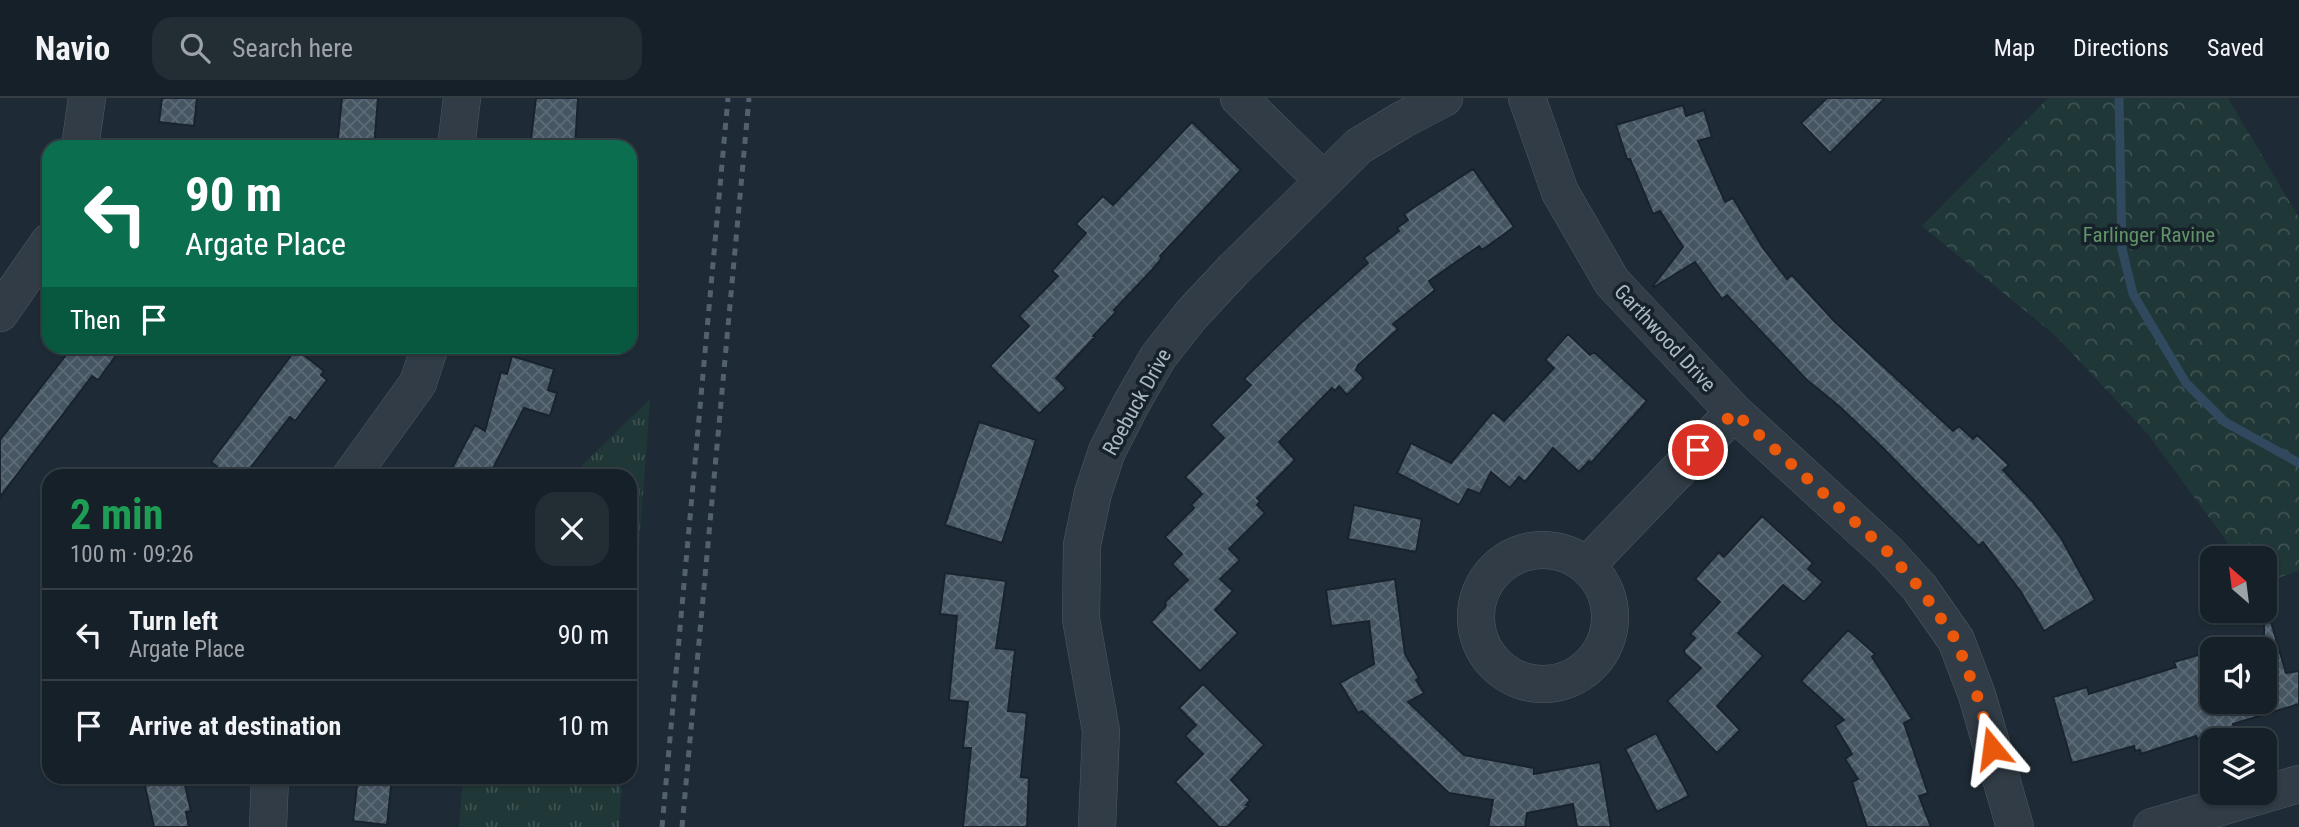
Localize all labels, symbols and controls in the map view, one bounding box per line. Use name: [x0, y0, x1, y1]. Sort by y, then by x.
search box: [152, 17, 642, 80]
text: Navio: [35, 29, 110, 68]
icon: search: [176, 29, 214, 67]
text: Search here: [232, 33, 353, 63]
text: Map: [1994, 34, 2035, 62]
text: Directions: [2073, 34, 2169, 62]
text: Saved: [2207, 34, 2264, 62]
text: 90 m: [185, 166, 282, 223]
icon: left: [70, 168, 161, 259]
park label: Farlinger Ravine: [2083, 223, 2215, 247]
text: Argate Place: [185, 225, 346, 263]
street label: Garthwood Drive: [1609, 279, 1721, 397]
icon: arrive: [135, 301, 173, 339]
text: Then: [70, 305, 121, 335]
street label: Roebuck Drive: [1098, 344, 1176, 459]
pin: [1668, 420, 1728, 480]
icon: arrive: [1679, 431, 1717, 469]
text: 2 min: [70, 490, 163, 539]
button: close: [535, 492, 609, 566]
text: 100 m · 09:26: [70, 541, 194, 568]
north arrow: [2200, 546, 2277, 623]
map controls: [2200, 546, 2277, 805]
text: Turn left: [129, 606, 218, 636]
icon: left: [70, 616, 108, 654]
text: 90 m: [558, 620, 609, 650]
text: Argate Place: [129, 636, 245, 663]
button: sound: [2200, 637, 2277, 714]
icon: arrive: [70, 707, 108, 745]
text: Arrive at destination: [129, 711, 341, 741]
text: 10 m: [558, 711, 609, 741]
position arrow: [1955, 711, 2029, 785]
button: layers: [2200, 728, 2277, 805]

